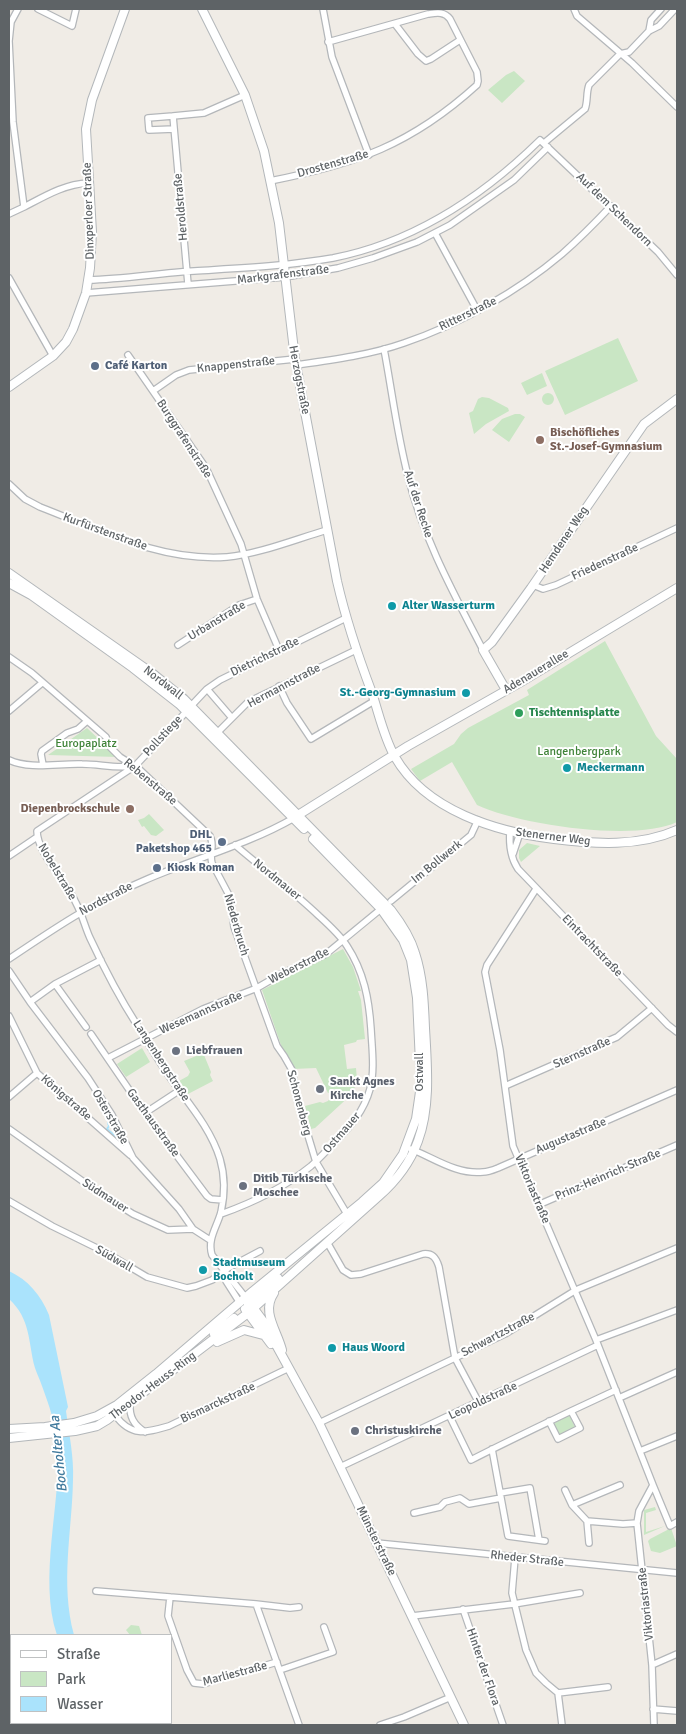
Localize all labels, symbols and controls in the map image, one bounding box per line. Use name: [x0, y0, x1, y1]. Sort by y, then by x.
street label: Drostenstraße: [296, 147, 370, 181]
street label: Dinxperloer Straße: [80, 162, 98, 260]
street label: Auf dem Schendorn: [573, 170, 655, 250]
street label: Heroldstraße: [171, 173, 191, 241]
street label: Markgrafenstraße: [236, 262, 330, 288]
street label: Ritterstraße: [437, 294, 499, 334]
street label: Herzogstraße: [285, 344, 313, 416]
street label: Knappenstraße: [196, 354, 276, 376]
place label: Café Karton: [105, 359, 167, 373]
marker: Café Karton: [89, 360, 101, 372]
street label: Burggrafenstraße: [153, 397, 215, 481]
place label: Bischöfliches St.-Josef-Gymnasium: [550, 426, 662, 454]
marker: Bischöfliches St.-Josef-Gymnasium: [534, 434, 546, 446]
street label: Auf der Recke: [400, 468, 436, 540]
street label: Hemdener Weg: [536, 504, 592, 576]
street label: Kurfürstenstraße: [61, 510, 149, 554]
street label: Friedenstraße: [569, 540, 641, 584]
street label: Urbanstraße: [186, 598, 248, 644]
place label: Alter Wasserturm: [402, 599, 495, 613]
marker: Alter Wasserturm: [386, 600, 398, 612]
street label: Dietrichstraße: [228, 634, 302, 680]
street label: Adenauerallee: [501, 647, 571, 697]
street label: Hermannstraße: [245, 661, 323, 711]
street label: Nordwall: [140, 663, 186, 703]
place label: St.-Georg-Gymnasium: [340, 686, 456, 700]
marker: St.-Georg-Gymnasium: [460, 687, 472, 699]
place label: Tischtennisplatte: [529, 706, 620, 720]
marker: Tischtennisplatte: [513, 707, 525, 719]
street label: Pollstiege: [140, 713, 186, 759]
park label: Europaplatz: [55, 737, 117, 751]
park label: Langenbergpark: [537, 745, 621, 759]
street label: Rebenstraße: [120, 755, 180, 809]
place label: Meckermann: [577, 761, 644, 775]
marker: Meckermann: [561, 762, 573, 774]
place label: Diepenbrockschule: [21, 802, 120, 816]
marker: Diepenbrockschule: [124, 803, 136, 815]
street label: Stenerner Weg: [515, 825, 591, 849]
place label: DHL Paketshop 465: [136, 828, 212, 856]
marker: DHL Paketshop 465: [216, 836, 228, 848]
street label: Im Bollwerk: [409, 837, 465, 887]
street label: Nobelstraße: [34, 841, 80, 903]
street label: Nordmauer: [250, 856, 304, 904]
place label: Kiosk Roman: [167, 861, 234, 875]
marker: Kiosk Roman: [151, 862, 163, 874]
street label: Nordstraße: [77, 879, 135, 919]
street label: Niederbruch: [220, 892, 252, 958]
street label: Eintrachtstraße: [559, 912, 625, 980]
street label: Weberstraße: [266, 945, 332, 987]
street label: Wesemannstraße: [157, 988, 245, 1038]
street label: Langenbergstraße: [129, 1018, 193, 1104]
street label: Sternstraße: [551, 1034, 613, 1072]
place label: Liebfrauen: [186, 1044, 243, 1058]
marker: Liebfrauen: [170, 1045, 182, 1057]
street label: Ostwall: [413, 1053, 427, 1091]
street label: Schonenberg: [283, 1069, 315, 1137]
street label: Königstraße: [38, 1072, 94, 1124]
place label: Sankt Agnes Kirche: [330, 1075, 395, 1103]
marker: Sankt Agnes Kirche: [314, 1083, 326, 1095]
street label: Gasthausstraße: [123, 1086, 183, 1160]
street label: Osterstraße: [89, 1087, 131, 1147]
street label: Ostmauer: [320, 1109, 364, 1157]
street label: Augustastraße: [533, 1115, 609, 1157]
street label: Prinz-Heinrich-Straße: [553, 1146, 663, 1204]
street label: Viktoriastraße: [511, 1152, 553, 1226]
place label: Ditib Türkische Moschee: [253, 1172, 332, 1200]
street label: Südmauer: [79, 1176, 131, 1216]
marker: Ditib Türkische Moschee: [237, 1180, 249, 1192]
street label: Südwall: [93, 1242, 135, 1276]
place label: Stadtmuseum Bocholt: [213, 1256, 285, 1284]
marker: Stadtmuseum Bocholt: [197, 1264, 209, 1276]
street label: Schwartzstraße: [459, 1310, 537, 1360]
place label: Haus Woord: [342, 1341, 405, 1355]
marker: Haus Woord: [326, 1342, 338, 1354]
street label: Theodor-Heuss-Ring: [107, 1349, 199, 1423]
street label: Bismarckstraße: [178, 1379, 258, 1427]
street label: Leopoldstraße: [446, 1379, 520, 1423]
water label: Bocholter Aa: [47, 1415, 71, 1493]
place label: Christuskirche: [365, 1424, 442, 1438]
marker: Christuskirche: [349, 1425, 361, 1437]
street label: Münsterstraße: [353, 1504, 399, 1578]
street label: Rheder Straße: [489, 1548, 565, 1570]
street label: Viktoriastraße: [635, 1567, 657, 1641]
street label: Hinter der Flora: [463, 1626, 503, 1708]
legend: [10, 1634, 172, 1724]
text: Straße: [57, 1645, 101, 1663]
street label: Marliestraße: [201, 1658, 269, 1690]
text: Park: [57, 1670, 86, 1688]
text: Wasser: [57, 1695, 103, 1713]

